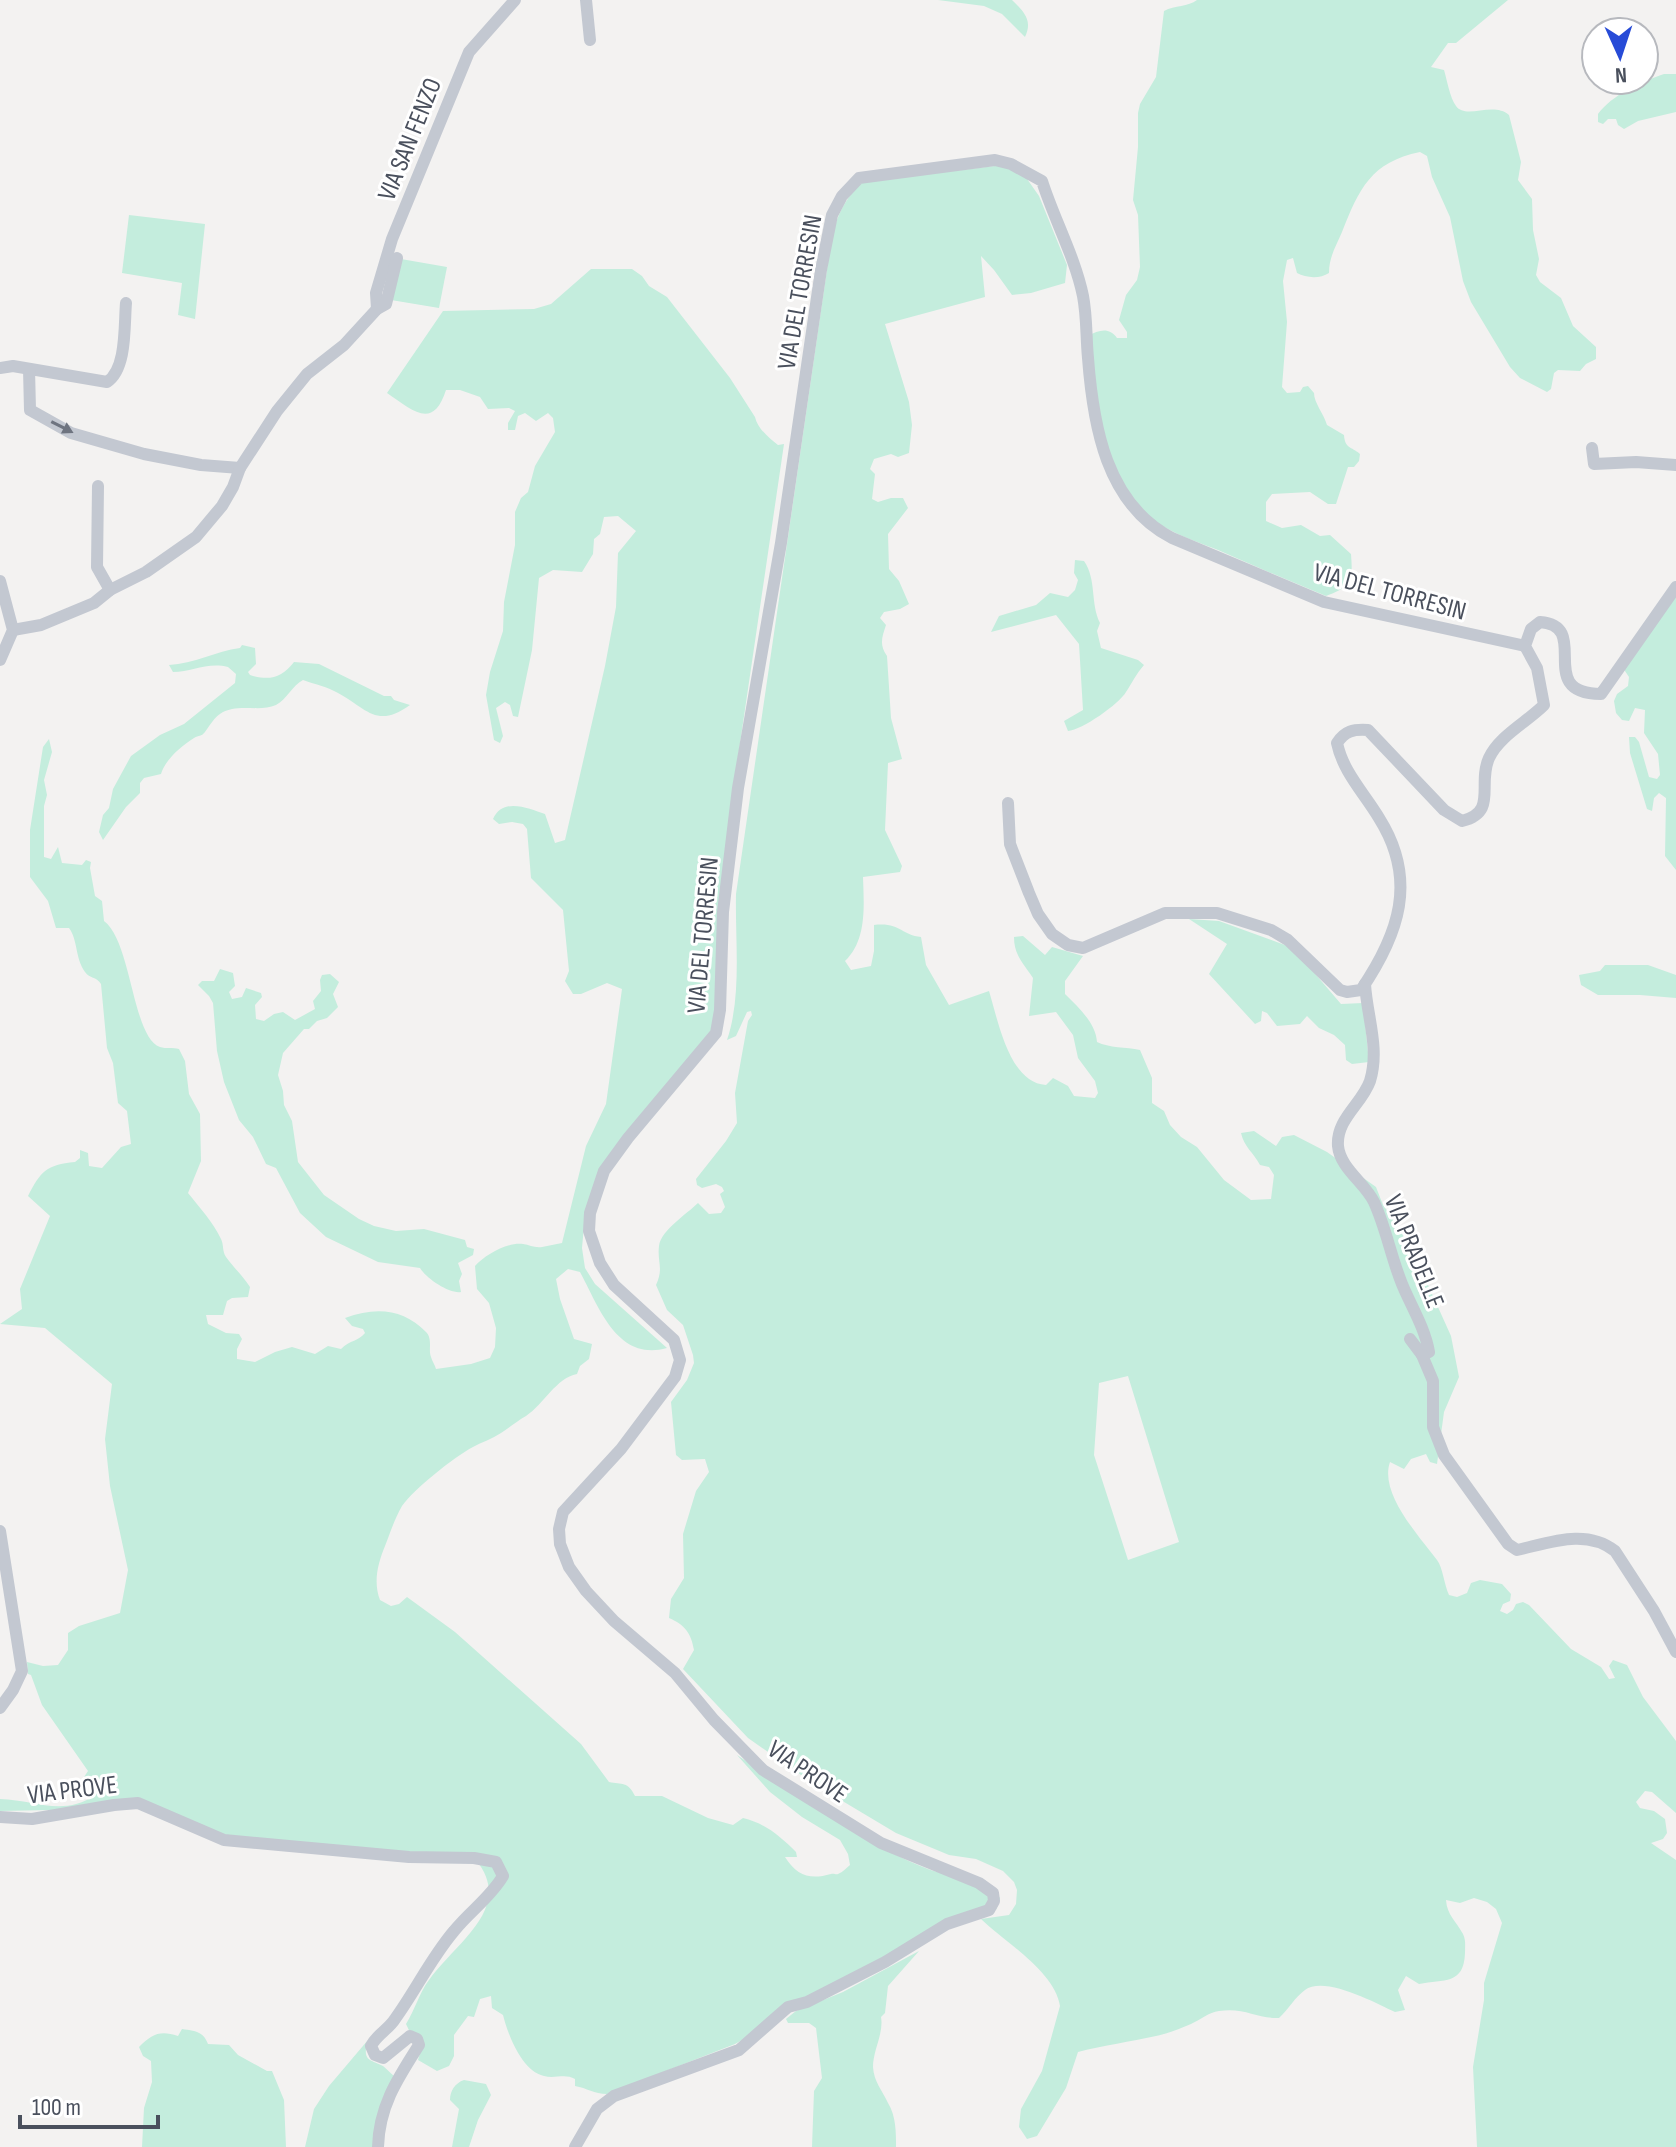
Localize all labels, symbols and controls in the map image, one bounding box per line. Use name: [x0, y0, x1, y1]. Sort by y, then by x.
north arrow: [1580, 16, 1660, 96]
text: N: [1614, 61, 1628, 88]
street label: VIA SAN FENZO: [372, 74, 449, 205]
street label: VIA DEL TORRESIN: [772, 212, 829, 372]
one-way arrow: [51, 421, 74, 434]
street label: VIA DEL TORRESIN: [1310, 557, 1469, 628]
street label: VIA DEL TORRESIN: [681, 856, 726, 1015]
street label: VIA PRADELLE: [1377, 1190, 1450, 1313]
street label: VIA PROVE: [761, 1734, 853, 1810]
street label: VIA PROVE: [26, 1770, 119, 1811]
scale bar: [20, 2079, 158, 2129]
text: 100 m: [32, 2093, 81, 2122]

